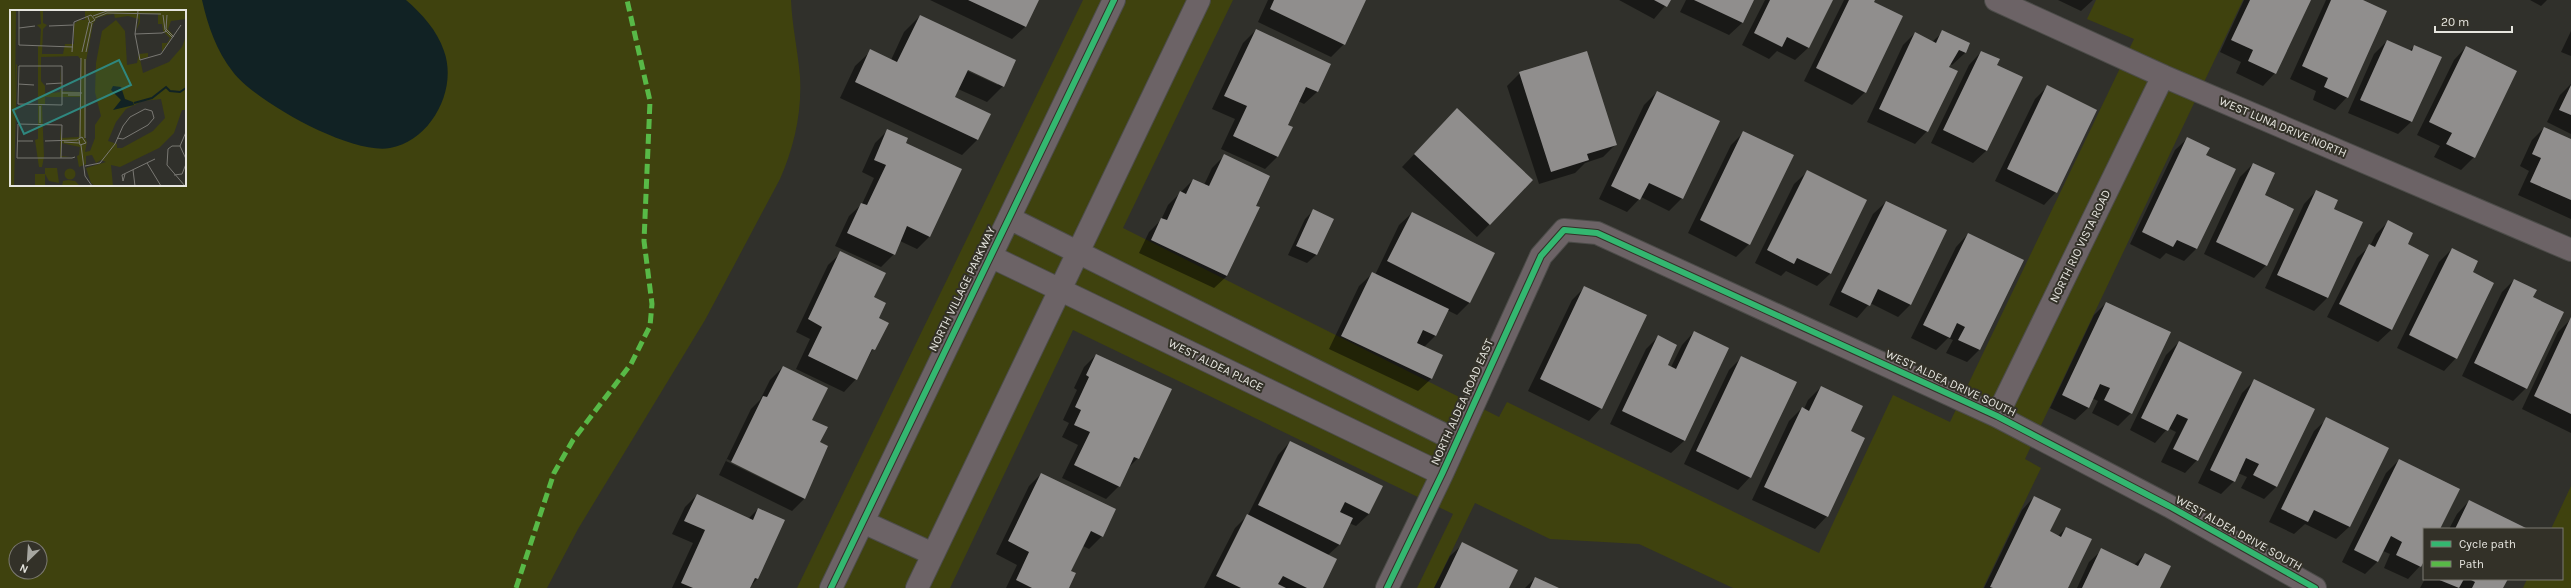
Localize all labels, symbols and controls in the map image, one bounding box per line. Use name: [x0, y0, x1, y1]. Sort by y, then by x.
scale bar: [2435, 8, 2512, 34]
inset map: [10, 10, 186, 186]
text: 20 m: [2441, 15, 2469, 29]
street label: WEST LUNA DRIVE NORTH: [2217, 94, 2349, 160]
street label: NORTH RIO VISTA ROAD: [2047, 187, 2114, 305]
street label: NORTH VILLAGE PARKWAY: [926, 224, 998, 354]
street label: WEST ALDEA PLACE: [1166, 336, 1266, 394]
street label: NORTH ALDEA ROAD EAST: [1428, 337, 1496, 467]
street label: WEST ALDEA DRIVE SOUTH: [1884, 347, 2018, 419]
street label: WEST ALDEA DRIVE SOUTH: [2173, 492, 2305, 574]
legend: [2423, 528, 2563, 580]
text: Cycle path: [2459, 537, 2516, 551]
north arrow: [8, 540, 48, 580]
text: Path: [2459, 557, 2484, 571]
text: N: [18, 561, 30, 576]

